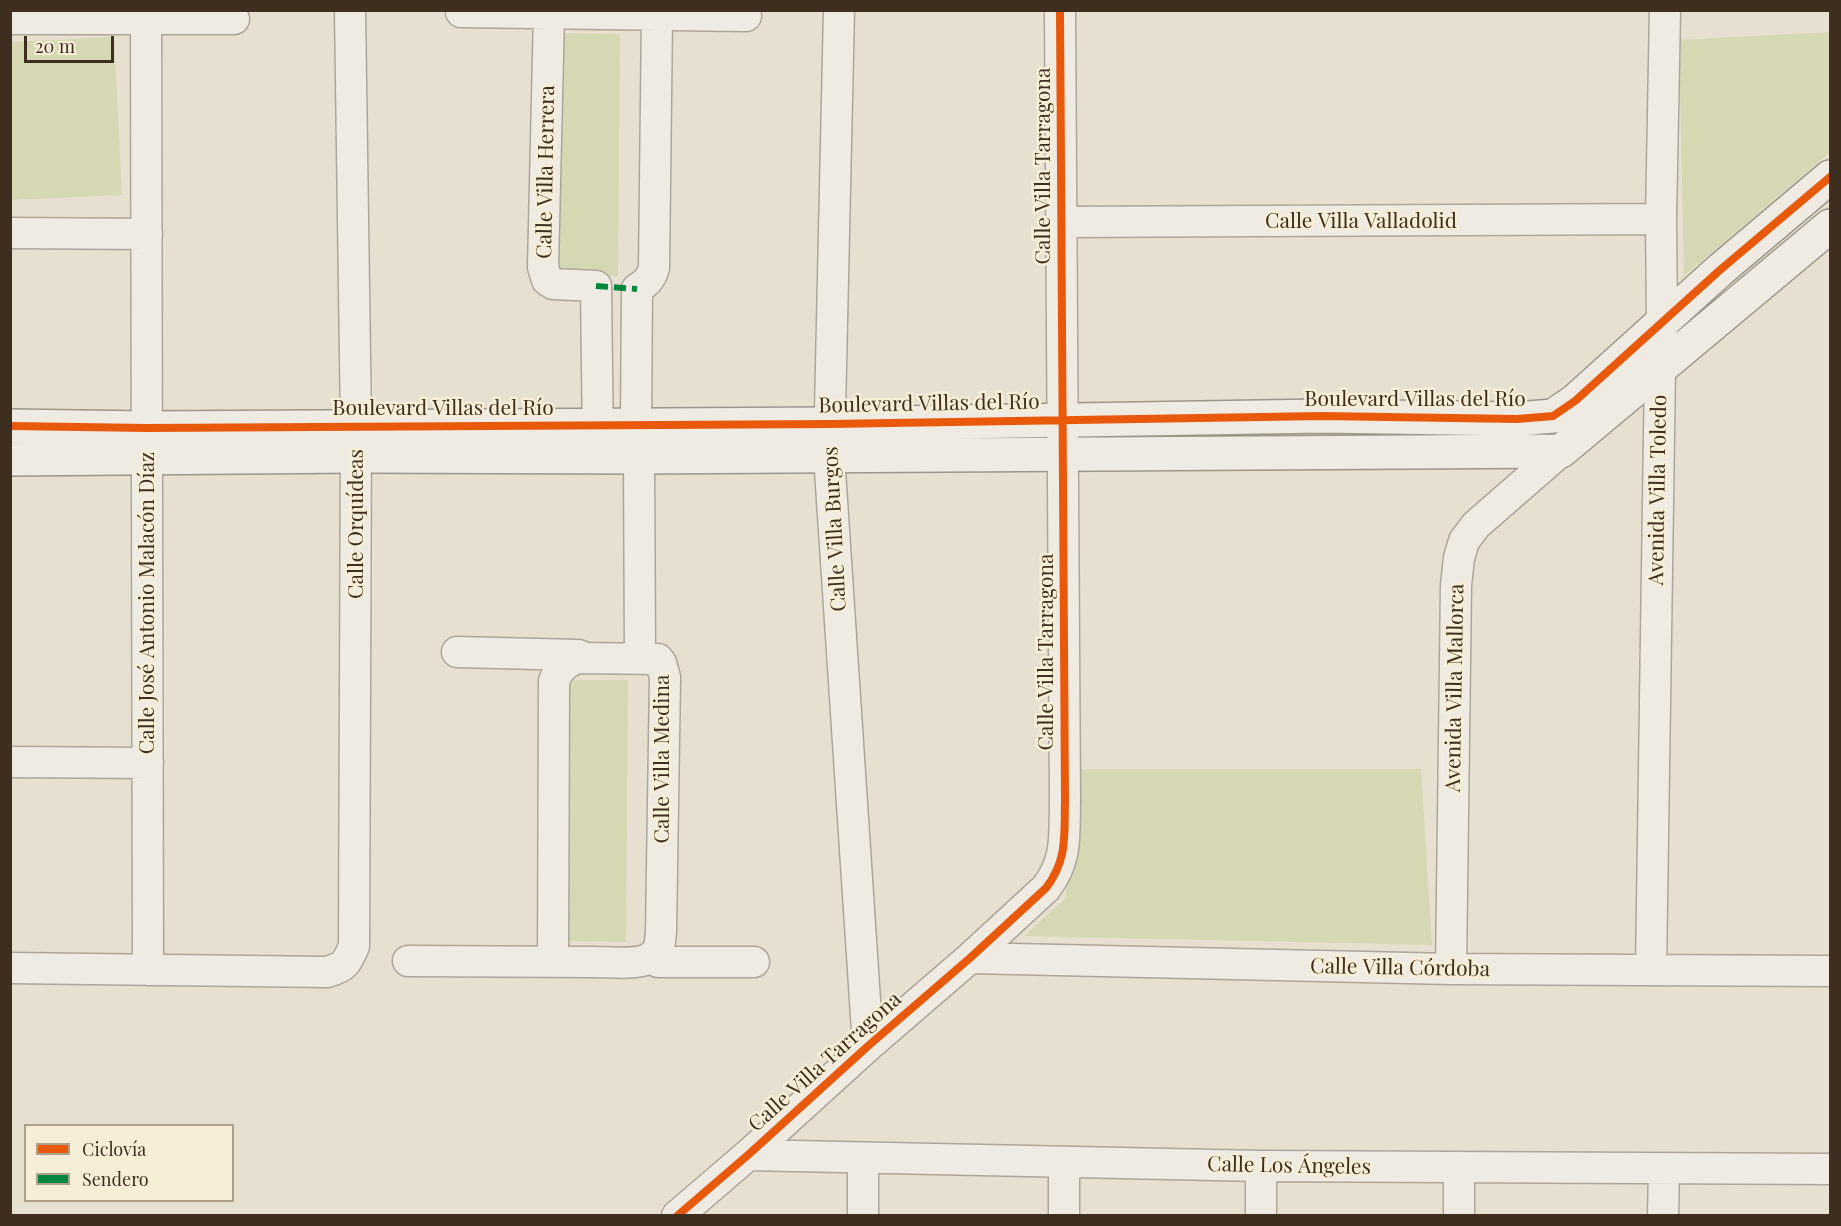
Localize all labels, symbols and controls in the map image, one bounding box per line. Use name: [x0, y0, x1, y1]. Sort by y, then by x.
scale bar: [27, 24, 117, 62]
text: 20 m: [35, 34, 75, 58]
street label: Calle Villa Tarragona: [1030, 68, 1056, 264]
street label: Calle Villa Herrera: [532, 85, 560, 259]
street label: Calle Villa Valladolid: [1265, 208, 1457, 234]
street label: Boulevard Villas del Río: [1304, 386, 1526, 412]
street label: Boulevard Villas del Río: [818, 389, 1040, 419]
street label: Boulevard Villas del Río: [332, 395, 554, 421]
street label: Avenida Villa Toledo: [1644, 395, 1672, 585]
street label: Calle Villa Burgos: [818, 446, 852, 612]
street label: Calle Orquídeas: [343, 449, 369, 599]
street label: Calle José Antonio Malacón Díaz: [134, 452, 160, 754]
street label: Calle Villa Tarragona: [1033, 554, 1059, 750]
street label: Avenida Villa Mallorca: [1441, 584, 1469, 792]
street label: Calle Villa Medina: [649, 675, 675, 843]
street label: Calle Villa Córdoba: [1310, 954, 1490, 982]
street label: Calle Villa Tarragona: [743, 987, 907, 1137]
legend: [24, 1124, 234, 1202]
text: Ciclovía: [82, 1137, 146, 1161]
street label: Calle Los Ángeles: [1207, 1152, 1371, 1180]
text: Sendero: [82, 1167, 149, 1191]

